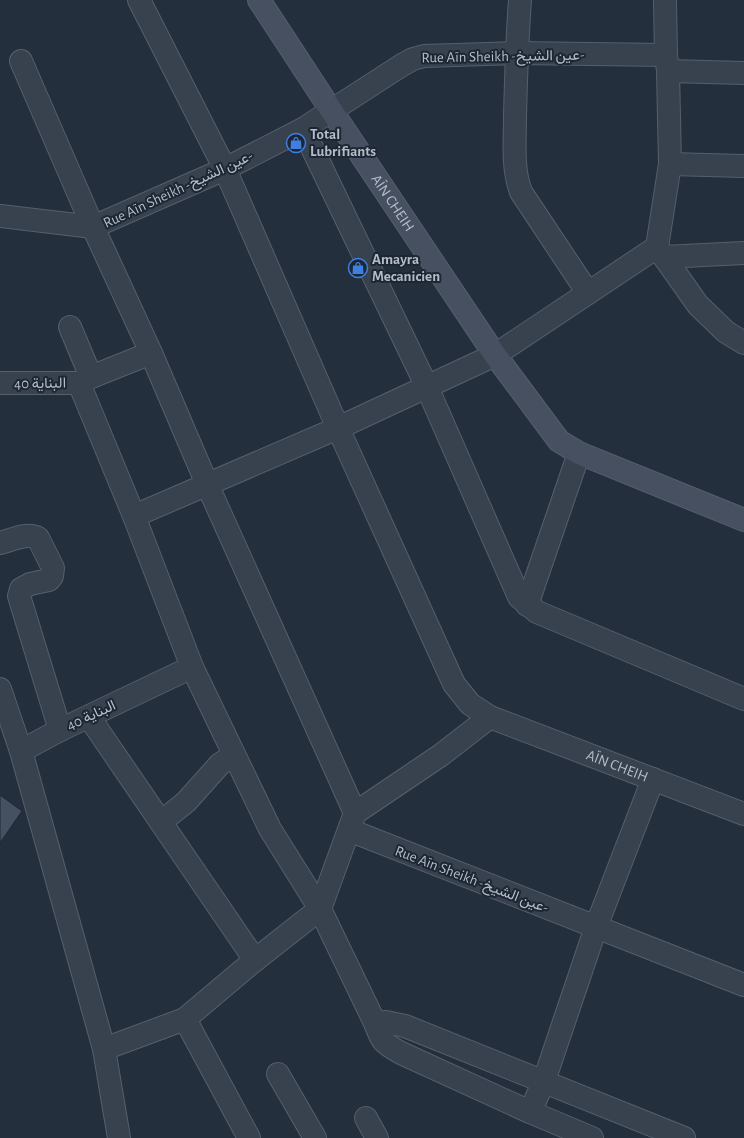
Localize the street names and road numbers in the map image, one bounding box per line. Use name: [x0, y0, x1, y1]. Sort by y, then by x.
street label: Rue Aïn Sheikh -عين الشيخ-: [421, 48, 585, 68]
street label: Rue Aïn Sheikh -عين الشيخ-: [101, 148, 257, 233]
street label: AÏN CHEIH: [368, 172, 417, 234]
street label: البناية 40: [14, 376, 66, 392]
street label: البناية 40: [64, 698, 118, 734]
street label: AÏN CHEIH: [584, 747, 650, 785]
street label: Rue Aïn Sheikh -عين الشيخ-: [392, 843, 551, 919]

